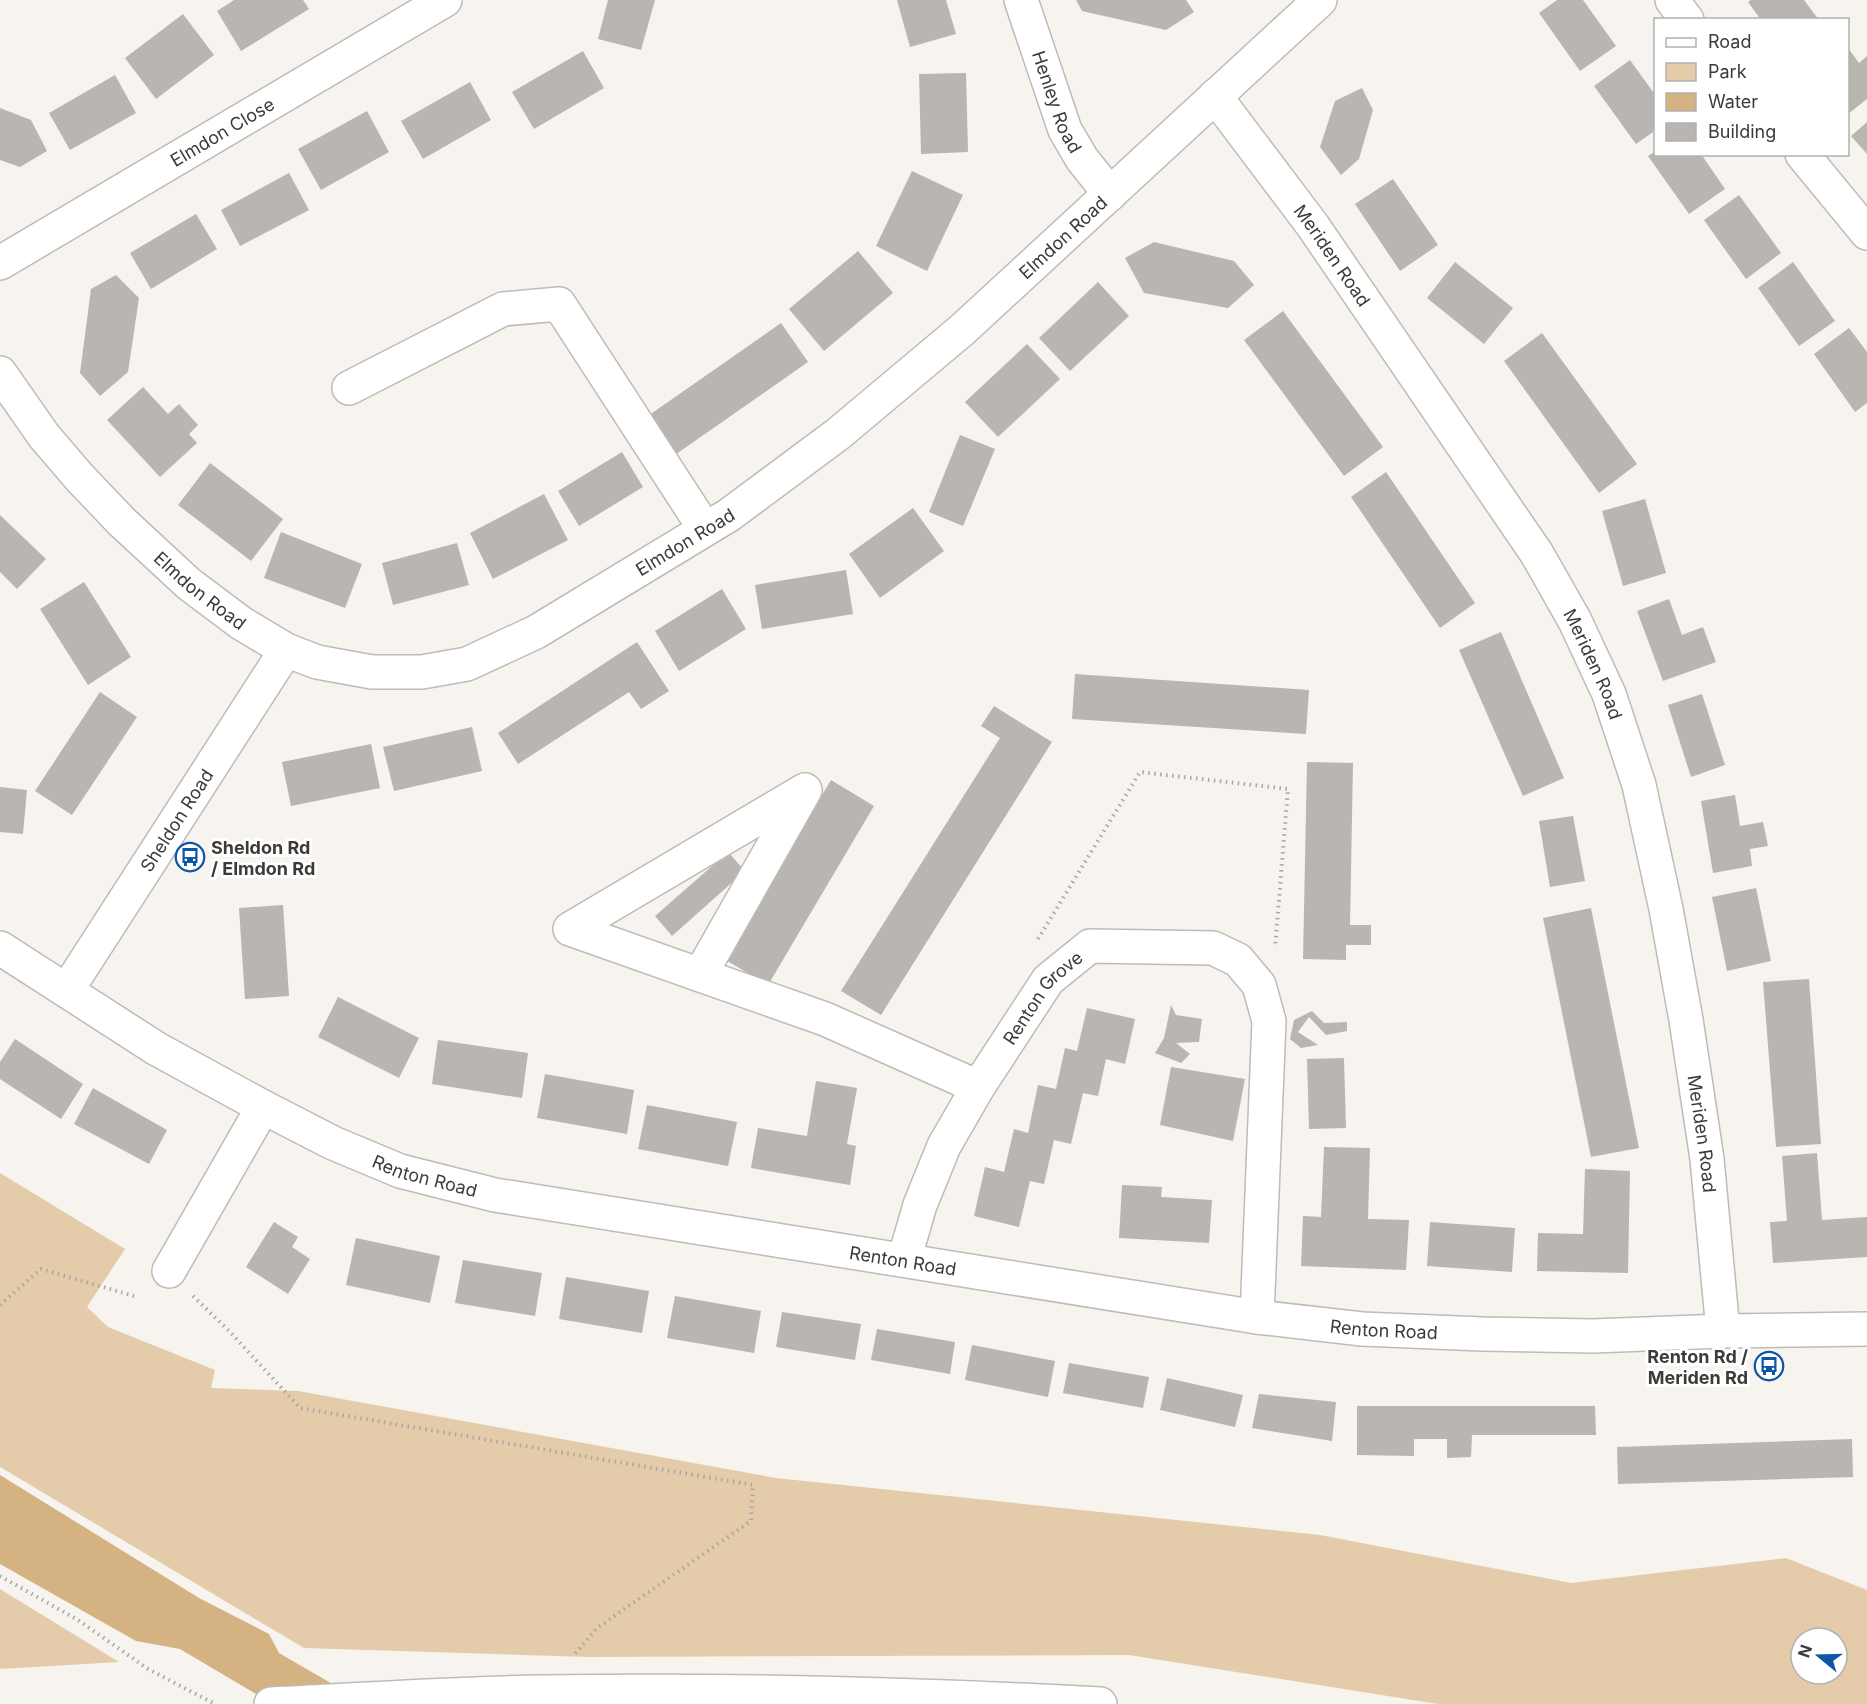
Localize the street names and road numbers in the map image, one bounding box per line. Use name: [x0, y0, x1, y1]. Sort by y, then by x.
street label: Henley Road: [1028, 48, 1086, 157]
street label: Elmdon Close: [166, 93, 278, 170]
street label: Elmdon Road: [1014, 191, 1111, 283]
street label: Meriden Road: [1290, 200, 1375, 310]
street label: Elmdon Road: [632, 504, 738, 580]
street label: Elmdon Road: [150, 547, 250, 634]
street label: Meriden Road: [1560, 605, 1627, 722]
street label: Sheldon Road: [136, 765, 217, 875]
street label: Renton Grove: [998, 946, 1086, 1048]
street label: Meriden Road: [1684, 1073, 1721, 1194]
street label: Renton Road: [369, 1150, 479, 1201]
street label: Renton Road: [848, 1241, 958, 1279]
street label: Renton Road: [1329, 1315, 1438, 1343]

